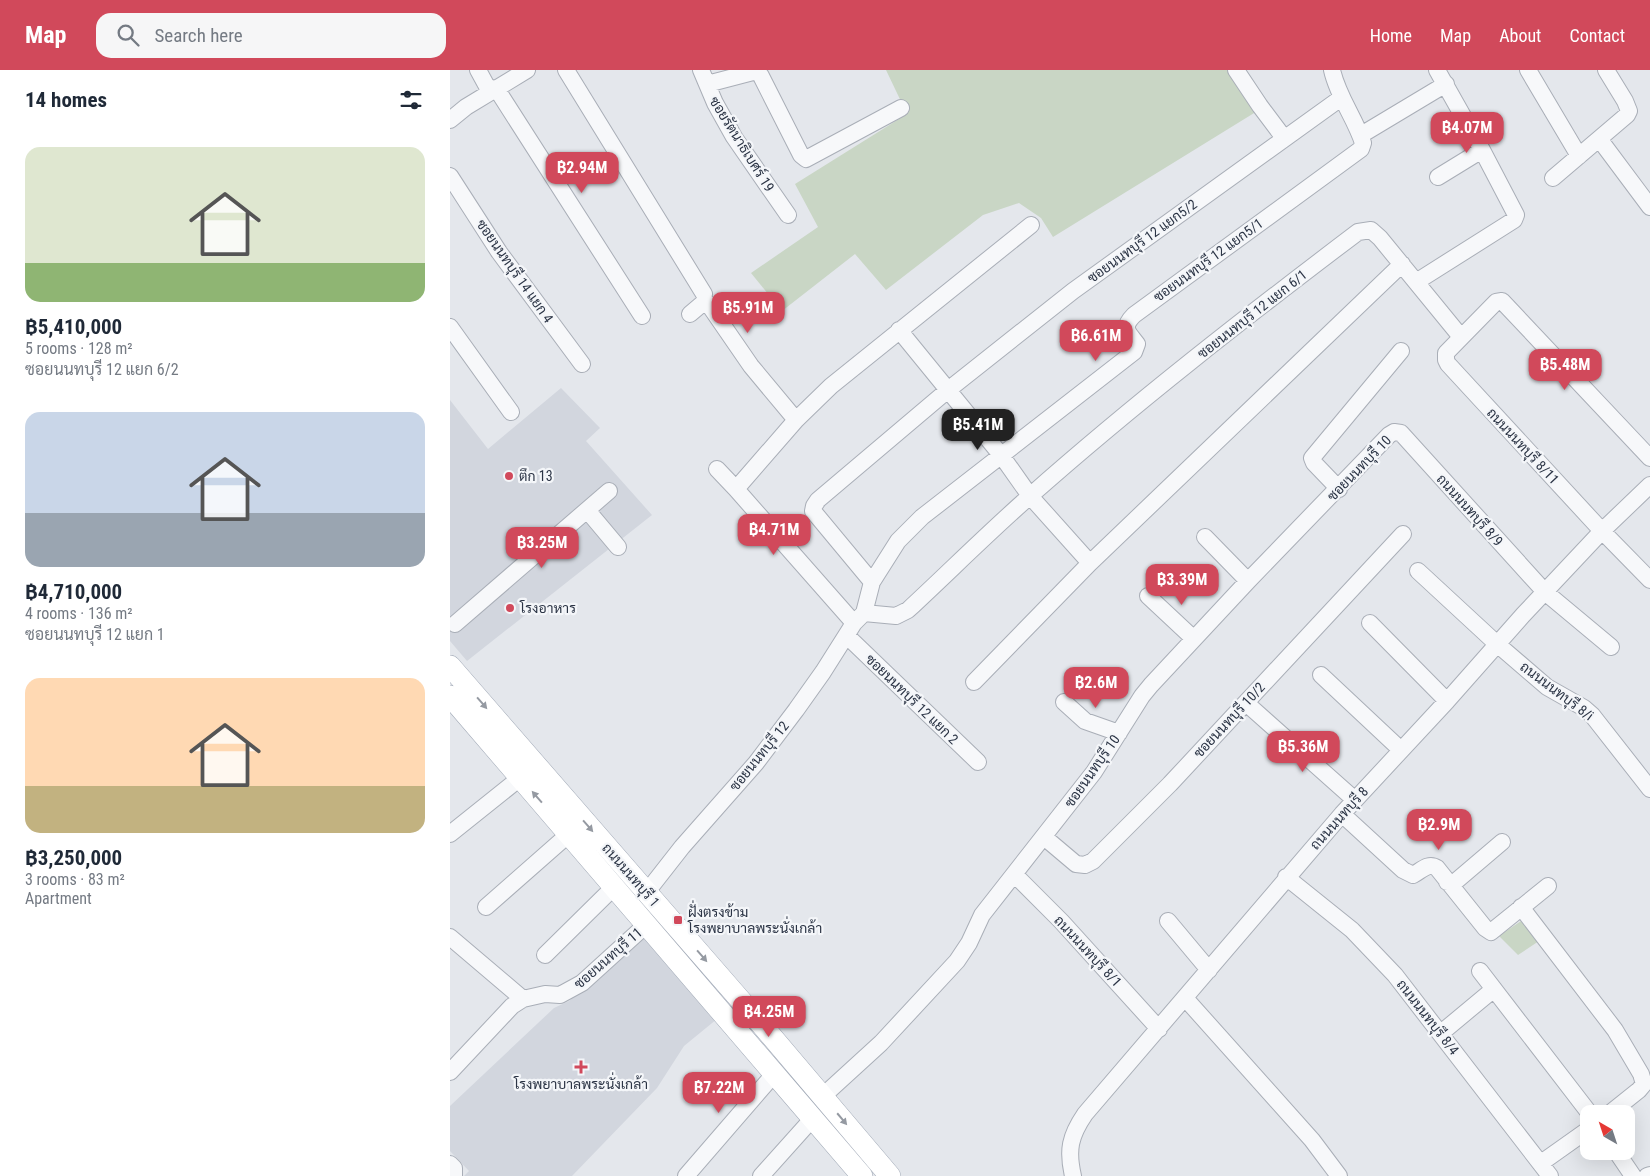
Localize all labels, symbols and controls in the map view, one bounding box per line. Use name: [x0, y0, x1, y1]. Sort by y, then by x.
search box: [96, 13, 446, 58]
text: Map: [25, 21, 66, 49]
icon: search: [114, 21, 142, 49]
text: Search here: [154, 24, 243, 47]
text: Home: [1370, 25, 1412, 46]
text: Map: [1440, 25, 1471, 46]
text: About: [1499, 25, 1541, 46]
text: Contact: [1569, 25, 1625, 46]
icon: filters: [397, 86, 425, 114]
text: 14 homes: [25, 88, 107, 112]
street label: ซอยรัตนาธิเบศร์ 19: [706, 93, 779, 194]
pin: ฿4.07M: [1426, 112, 1508, 154]
text: ฿4.07M: [1442, 118, 1492, 137]
pin: ฿2.94M: [541, 152, 623, 194]
text: ฿2.94M: [557, 158, 607, 177]
icon: home: [180, 179, 270, 269]
street label: ซอยนนทบุรี 12 แยก5/2: [1084, 195, 1201, 288]
street label: ซอยนนทบุรี 12 แยก5/1: [1150, 214, 1267, 307]
street label: ซอยนนทบุรี 14 แยก 4: [472, 216, 557, 327]
street label: ซอยนนทบุรี 12 แยก 6/1: [1194, 266, 1311, 363]
pin: ฿5.91M: [707, 292, 789, 334]
text: ฿5.91M: [723, 298, 773, 317]
text: ฿5,410,000: [25, 315, 122, 339]
pin: ฿6.61M: [1055, 320, 1137, 362]
text: ฿6.61M: [1071, 326, 1121, 345]
text: 5 rooms · 128 m²: [25, 339, 133, 358]
pin: ฿5.48M: [1524, 348, 1606, 391]
text: ฿5.48M: [1540, 355, 1590, 374]
text: ซอยนนทบุรี 12 แยก 6/2: [25, 360, 179, 379]
street label: ถนนนนทบุรี 8/11: [1482, 404, 1563, 489]
pin: ฿5.41M: [937, 408, 1019, 451]
text: ฿5.41M: [953, 415, 1003, 434]
street label: ซอยนนทบุรี 10: [1323, 431, 1396, 505]
icon: home: [180, 444, 270, 534]
place label: ตึก 13: [519, 468, 553, 484]
marker: ตึก 13: [503, 470, 515, 482]
street label: ถนนนนทบุรี 8/9: [1432, 470, 1507, 551]
pin: ฿4.71M: [733, 514, 815, 556]
text: ฿4.71M: [749, 520, 799, 539]
pin: ฿3.25M: [501, 526, 583, 569]
text: ฿3.25M: [517, 533, 567, 552]
pin: ฿3.39M: [1141, 564, 1223, 606]
text: ฿3.39M: [1157, 570, 1207, 589]
text: ฿4,710,000: [25, 580, 122, 604]
place label: โรงอาหาร: [519, 600, 576, 616]
marker: โรงอาหาร: [504, 602, 516, 614]
text: 4 rooms · 136 m²: [25, 604, 133, 623]
text: ซอยนนทบุรี 12 แยก 1: [25, 625, 165, 644]
street label: ซอยนนทบุรี 12 แยก 2: [861, 650, 962, 749]
street label: ถนนนนทบุรี 8/i: [1516, 658, 1597, 725]
pin: ฿2.6M: [1061, 666, 1131, 709]
text: ฿2.6M: [1075, 673, 1117, 692]
street label: ซอยนนทบุรี 10/2: [1189, 678, 1269, 762]
one-way arrow: [476, 696, 487, 709]
icon: home: [180, 710, 270, 800]
street label: ซอยนนทบุรี 12: [725, 717, 793, 795]
pin: ฿5.36M: [1262, 730, 1344, 773]
street label: ซอยนนทบุรี 10: [1060, 731, 1125, 811]
text: ฿5.36M: [1278, 737, 1328, 756]
street label: ถนนนนทบุรี 8: [1306, 783, 1373, 854]
one-way arrow: [532, 791, 543, 803]
pin: ฿2.9M: [1404, 808, 1474, 851]
text: ฿2.9M: [1418, 815, 1460, 834]
one-way arrow: [582, 820, 593, 832]
street label: ถนนนนทบุรี 1: [598, 839, 664, 911]
text: ฿3,250,000: [25, 846, 122, 870]
text: 3 rooms · 83 m²: [25, 870, 125, 889]
text: Apartment: [25, 889, 92, 908]
place label: ฝั่งตรงข้าม โรงพยาบาลพระนั่งเกล้า: [687, 900, 822, 936]
street label: ถนนนนทบุรี 8/1: [1050, 912, 1126, 991]
marker: ฝั่งตรงข้าม โรงพยาบาลพระนั่งเกล้า: [672, 914, 684, 926]
street label: ซอยนนทบุรี 11: [570, 923, 647, 993]
one-way arrow: [696, 950, 707, 963]
street label: ถนนนนทบุรี 8/4: [1392, 976, 1463, 1059]
pin: ฿4.25M: [728, 996, 810, 1038]
text: ฿4.25M: [744, 1002, 794, 1021]
marker: โรงพยาบาลพระนั่งเกล้า: [574, 1060, 588, 1074]
place label: โรงพยาบาลพระนั่งเกล้า: [513, 1072, 648, 1092]
pin: ฿7.22M: [678, 1072, 760, 1114]
text: ฿7.22M: [694, 1078, 744, 1097]
north arrow: [1580, 1105, 1635, 1160]
map controls: [1580, 1105, 1635, 1160]
one-way arrow: [836, 1113, 848, 1125]

